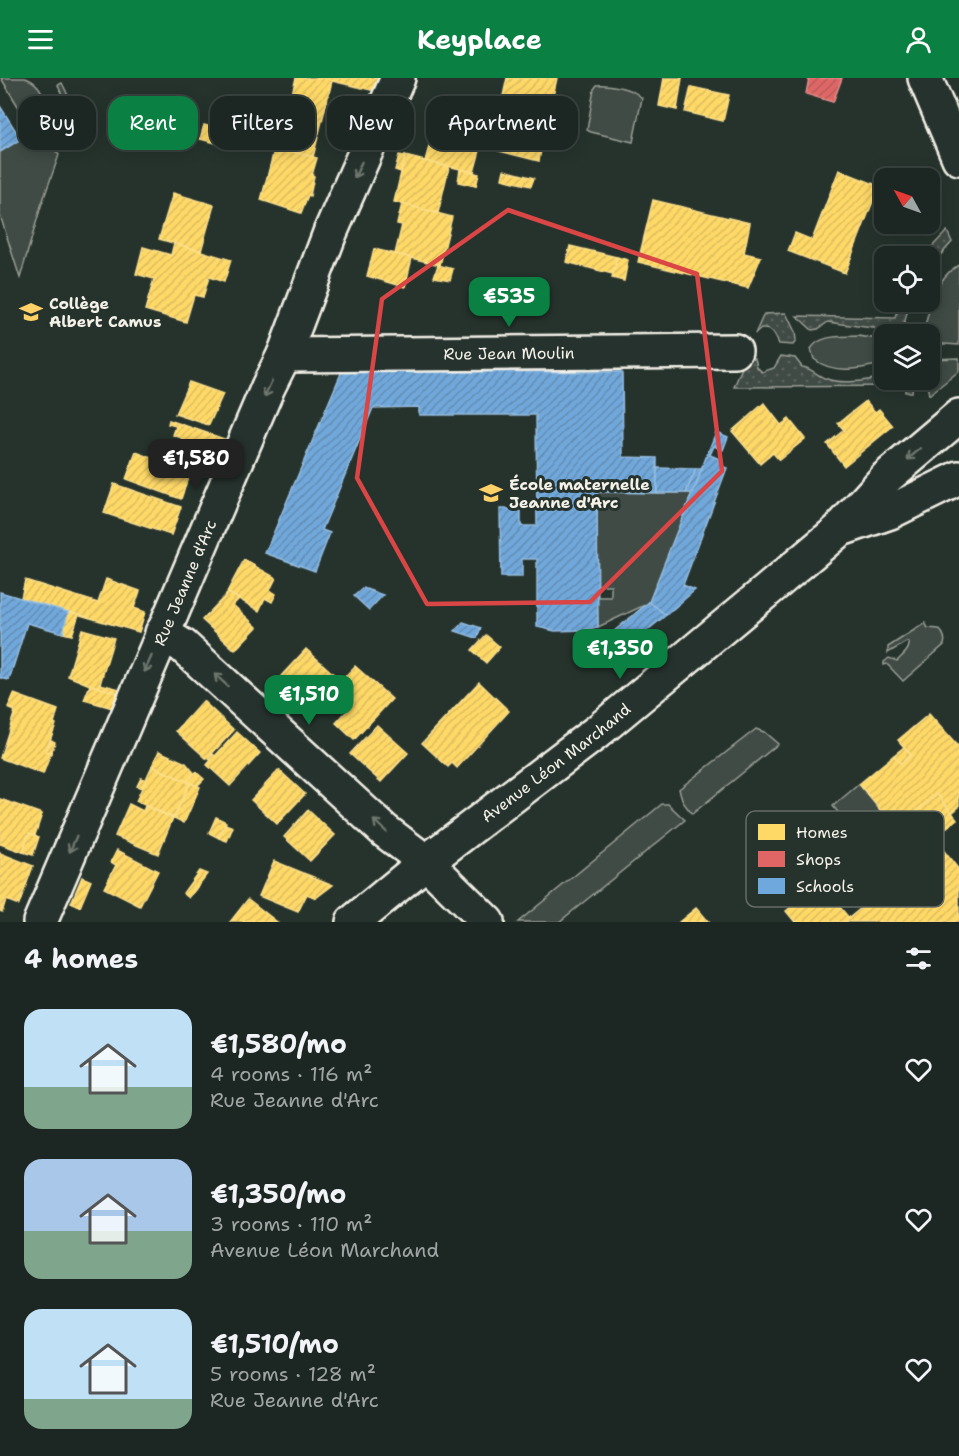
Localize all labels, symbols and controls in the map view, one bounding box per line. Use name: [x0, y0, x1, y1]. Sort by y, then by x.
text: Keyplace: [417, 21, 542, 58]
icon: menu: [24, 23, 57, 56]
icon: person: [902, 23, 935, 56]
chip: Buy: [18, 96, 96, 150]
chip: Rent: [108, 96, 198, 150]
chip: Filters: [210, 96, 315, 150]
chip: New: [327, 96, 414, 150]
chip: Apartment: [426, 96, 578, 150]
one-way arrow: [352, 161, 364, 179]
north arrow: [874, 168, 940, 234]
map controls: [874, 168, 940, 390]
button: locate: [874, 246, 940, 312]
pin: €535: [473, 277, 545, 328]
text: €535: [483, 283, 535, 309]
place label: Collège Albert Camus: [49, 293, 161, 332]
school or university icon: Collège Albert Camus: [18, 299, 44, 325]
button: layers: [874, 324, 940, 390]
street label: Rue Jean Moulin: [443, 342, 575, 365]
one-way arrow: [261, 379, 273, 397]
pin: €1,580: [147, 439, 245, 490]
text: €1,580: [162, 445, 230, 471]
one-way arrow: [907, 447, 922, 461]
place label: École maternelle Jeanne d'Arc: [509, 474, 650, 513]
school or university icon: École maternelle Jeanne d'Arc: [478, 480, 504, 506]
street label: Rue Jeanne d'Arc: [149, 516, 221, 649]
pin: €1,350: [571, 629, 669, 680]
text: €1,350: [587, 635, 653, 661]
one-way arrow: [142, 655, 154, 673]
one-way arrow: [213, 673, 228, 687]
pin: €1,510: [260, 675, 358, 726]
text: €1,510: [278, 681, 340, 707]
street label: Avenue Léon Marchand: [477, 698, 635, 827]
legend: [746, 811, 944, 907]
one-way arrow: [373, 819, 388, 833]
text: Homes: [796, 822, 848, 843]
one-way arrow: [66, 835, 77, 853]
text: Shops: [796, 849, 841, 870]
text: Schools: [796, 876, 854, 897]
text: 4 homes: [24, 941, 138, 976]
icon: filters: [902, 942, 935, 975]
text: €1,580/mo: [210, 1026, 347, 1061]
icon: home: [72, 1033, 144, 1105]
icon: heart: [902, 1053, 935, 1086]
text: 4 rooms · 116 m²: [210, 1061, 372, 1087]
text: Rue Jeanne d'Arc: [210, 1087, 379, 1113]
text: €1,350/mo: [210, 1176, 346, 1211]
icon: home: [72, 1183, 144, 1255]
icon: heart: [902, 1203, 935, 1236]
text: 3 rooms · 110 m²: [210, 1211, 373, 1237]
text: Avenue Léon Marchand: [210, 1237, 439, 1263]
text: €1,510/mo: [210, 1326, 339, 1361]
icon: home: [72, 1333, 144, 1405]
icon: heart: [902, 1353, 935, 1386]
text: 5 rooms · 128 m²: [210, 1361, 376, 1387]
text: Rue Jeanne d'Arc: [210, 1387, 379, 1413]

